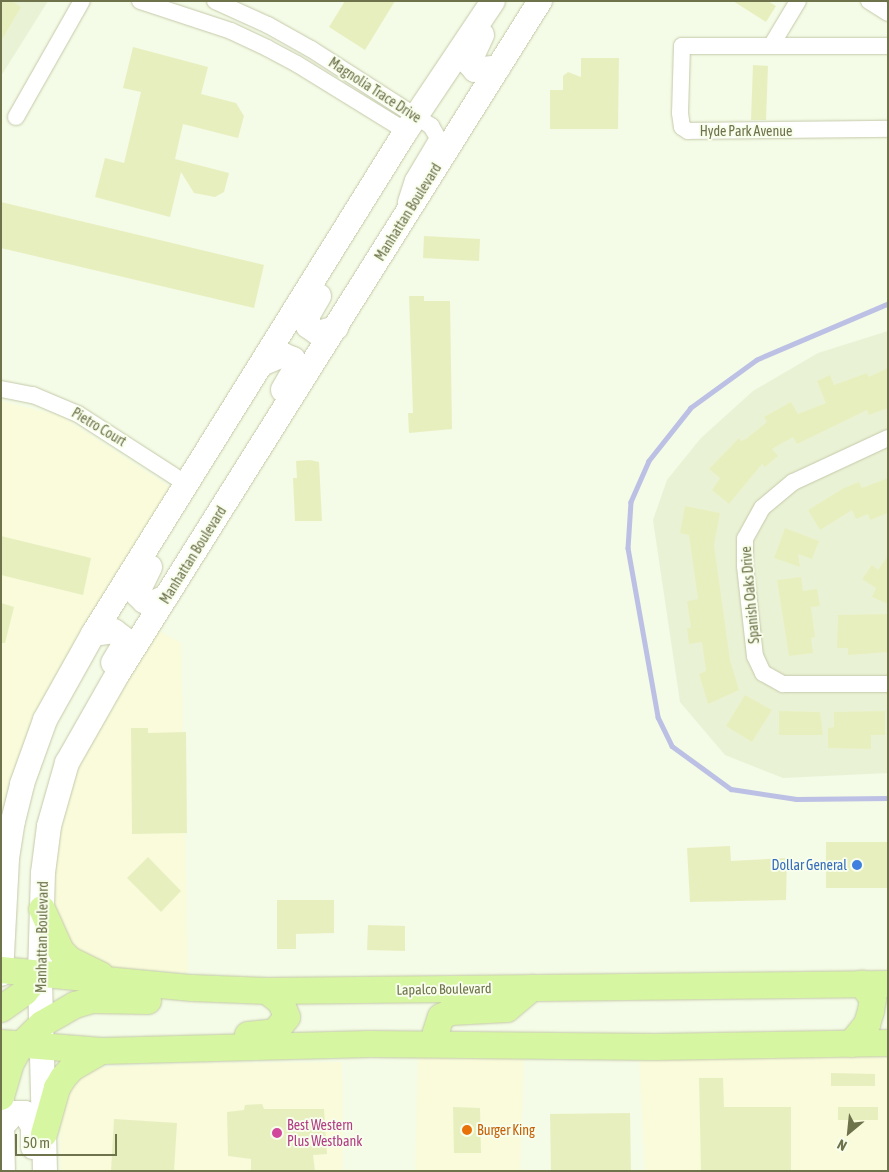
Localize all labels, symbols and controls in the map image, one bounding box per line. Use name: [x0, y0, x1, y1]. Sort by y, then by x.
street label: Magnolia Trace Drive: [326, 54, 424, 126]
street label: Hyde Park Avenue: [700, 123, 792, 139]
street label: Manhattan Boulevard: [371, 160, 445, 264]
street label: Pietro Court: [69, 404, 129, 450]
street label: Manhattan Boulevard: [156, 503, 230, 607]
street label: Spanish Oaks Drive: [737, 546, 763, 644]
place label: Dollar General: [772, 857, 847, 873]
marker: Dollar General: [851, 859, 863, 871]
street label: Manhattan Boulevard: [33, 881, 51, 993]
street label: Lapalco Boulevard: [396, 980, 492, 998]
north arrow: [824, 1107, 874, 1157]
place label: Best Western Plus Westbank: [287, 1117, 362, 1150]
place label: Burger King: [477, 1122, 535, 1138]
scale bar: [18, 1124, 120, 1156]
marker: Burger King: [461, 1124, 473, 1136]
marker: Best Western Plus Westbank: [271, 1127, 283, 1139]
text: 50 m: [23, 1134, 50, 1151]
text: N: [835, 1136, 849, 1154]

